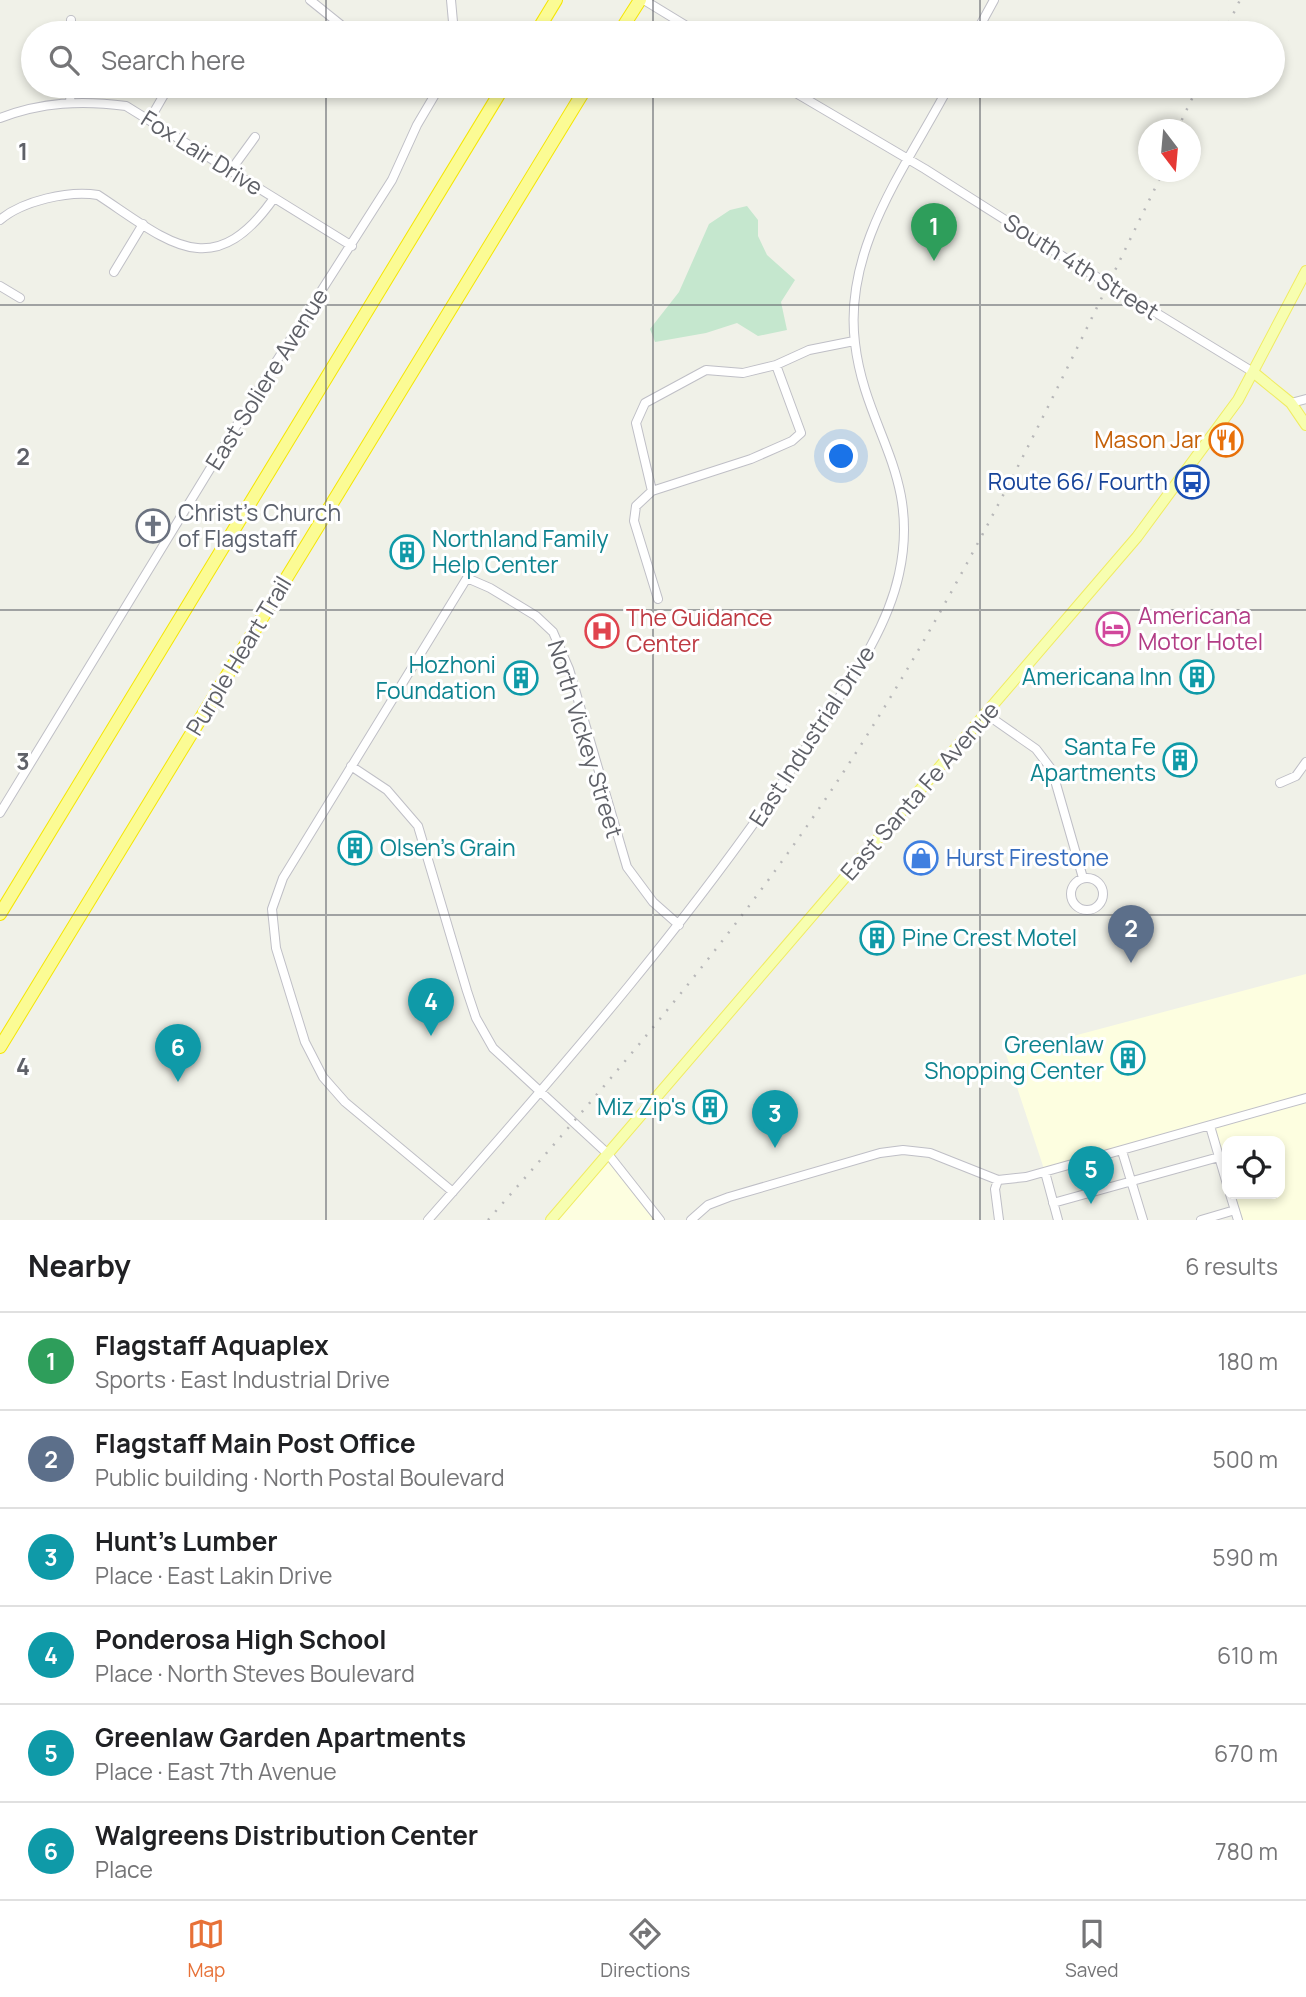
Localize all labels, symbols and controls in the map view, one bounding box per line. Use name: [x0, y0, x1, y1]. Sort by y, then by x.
search box: [21, 21, 1285, 98]
icon: search: [45, 41, 83, 79]
text: Search here: [101, 42, 246, 78]
street label: Fox Lair Drive: [136, 102, 269, 202]
north arrow: [1138, 119, 1201, 182]
text: 1: [18, 135, 28, 167]
pin: 1: [911, 203, 957, 261]
street label: South 4th Street: [998, 206, 1165, 327]
street label: East Soliere Avenue: [197, 282, 335, 475]
restaurant icon: Mason Jar: [1207, 421, 1245, 459]
place label: Mason Jar: [1094, 423, 1202, 455]
your location: [824, 439, 858, 473]
text: 2: [16, 440, 30, 472]
bus stop icon: Route 66/ Fourth: [1173, 463, 1211, 501]
place label: Route 66/ Fourth: [988, 465, 1168, 497]
place label: Christ's Church of Flagstaff: [178, 496, 341, 554]
church icon: Christ's Church of Flagstaff: [134, 507, 172, 545]
place label: Northland Family Help Center: [432, 522, 609, 580]
building icon: Northland Family Help Center: [388, 533, 426, 571]
street label: Purple Heart Trail: [178, 570, 298, 741]
place label: Americana Motor Hotel: [1138, 599, 1263, 657]
place label: The Guidance Center: [626, 601, 773, 659]
hotel icon: Americana Motor Hotel: [1094, 610, 1132, 648]
hospital icon: The Guidance Center: [583, 612, 621, 650]
street label: North Vickey Street: [541, 636, 631, 842]
street label: East Industrial Drive: [741, 639, 882, 832]
place label: Hozhoni Foundation: [376, 648, 496, 706]
building icon: Americana Inn: [1178, 658, 1216, 696]
building icon: Hozhoni Foundation: [502, 659, 540, 697]
place label: Americana Inn: [1022, 660, 1172, 692]
street label: East Santa Fe Avenue: [833, 694, 1006, 887]
place label: Santa Fe Apartments: [1030, 730, 1156, 788]
building icon: Santa Fe Apartments: [1161, 741, 1199, 779]
text: 3: [16, 745, 30, 777]
building icon: Olsen's Grain: [336, 829, 374, 867]
place label: Olsen's Grain: [380, 831, 516, 863]
shop icon: Hurst Firestone: [902, 839, 940, 877]
place label: Hurst Firestone: [946, 841, 1109, 873]
pin: 2: [1108, 905, 1154, 963]
building icon: Pine Crest Motel: [858, 919, 896, 957]
place label: Pine Crest Motel: [902, 921, 1077, 953]
pin: 4: [408, 978, 454, 1036]
pin: 6: [155, 1024, 201, 1082]
place label: Greenlaw Shopping Center: [924, 1028, 1104, 1086]
building icon: Greenlaw Shopping Center: [1109, 1039, 1147, 1077]
text: 4: [16, 1050, 30, 1082]
building icon: Miz Zip's: [691, 1088, 729, 1126]
place label: Miz Zip's: [597, 1090, 686, 1122]
pin: 3: [752, 1090, 798, 1148]
map controls: [1222, 1136, 1285, 1199]
button: locate: [1222, 1136, 1285, 1199]
pin: 5: [1068, 1146, 1114, 1204]
text: Nearby: [28, 1245, 131, 1286]
text: 6 results: [1185, 1250, 1278, 1282]
text: Flagstaff Aquaplex: [95, 1327, 329, 1363]
text: 1: [46, 1345, 56, 1377]
text: 180 m: [1218, 1345, 1278, 1377]
text: Sports · East Industrial Drive: [95, 1363, 390, 1395]
text: Flagstaff Main Post Office: [95, 1425, 416, 1461]
text: 2: [44, 1443, 58, 1475]
text: 500 m: [1213, 1443, 1278, 1475]
text: Public building · North Postal Boulevard: [95, 1461, 505, 1493]
text: Hunt's Lumber: [95, 1523, 278, 1559]
text: 3: [44, 1541, 58, 1573]
text: 590 m: [1212, 1541, 1278, 1573]
text: Place · East Lakin Drive: [95, 1559, 332, 1591]
text: Ponderosa High School: [95, 1621, 387, 1657]
text: 4: [44, 1639, 58, 1671]
text: 610 m: [1217, 1639, 1278, 1671]
text: Place · North Steves Boulevard: [95, 1657, 415, 1689]
text: Greenlaw Garden Apartments: [95, 1719, 466, 1755]
text: 5: [44, 1737, 58, 1769]
text: 670 m: [1214, 1737, 1278, 1769]
text: Place · East 7th Avenue: [95, 1755, 337, 1787]
text: Walgreens Distribution Center: [95, 1817, 478, 1853]
text: 6: [44, 1835, 58, 1867]
text: 780 m: [1215, 1835, 1278, 1867]
text: Place: [95, 1853, 153, 1885]
tab: Map: [187, 1915, 225, 1983]
tab: Directions: [600, 1915, 690, 1983]
tab: Saved: [1065, 1915, 1119, 1983]

